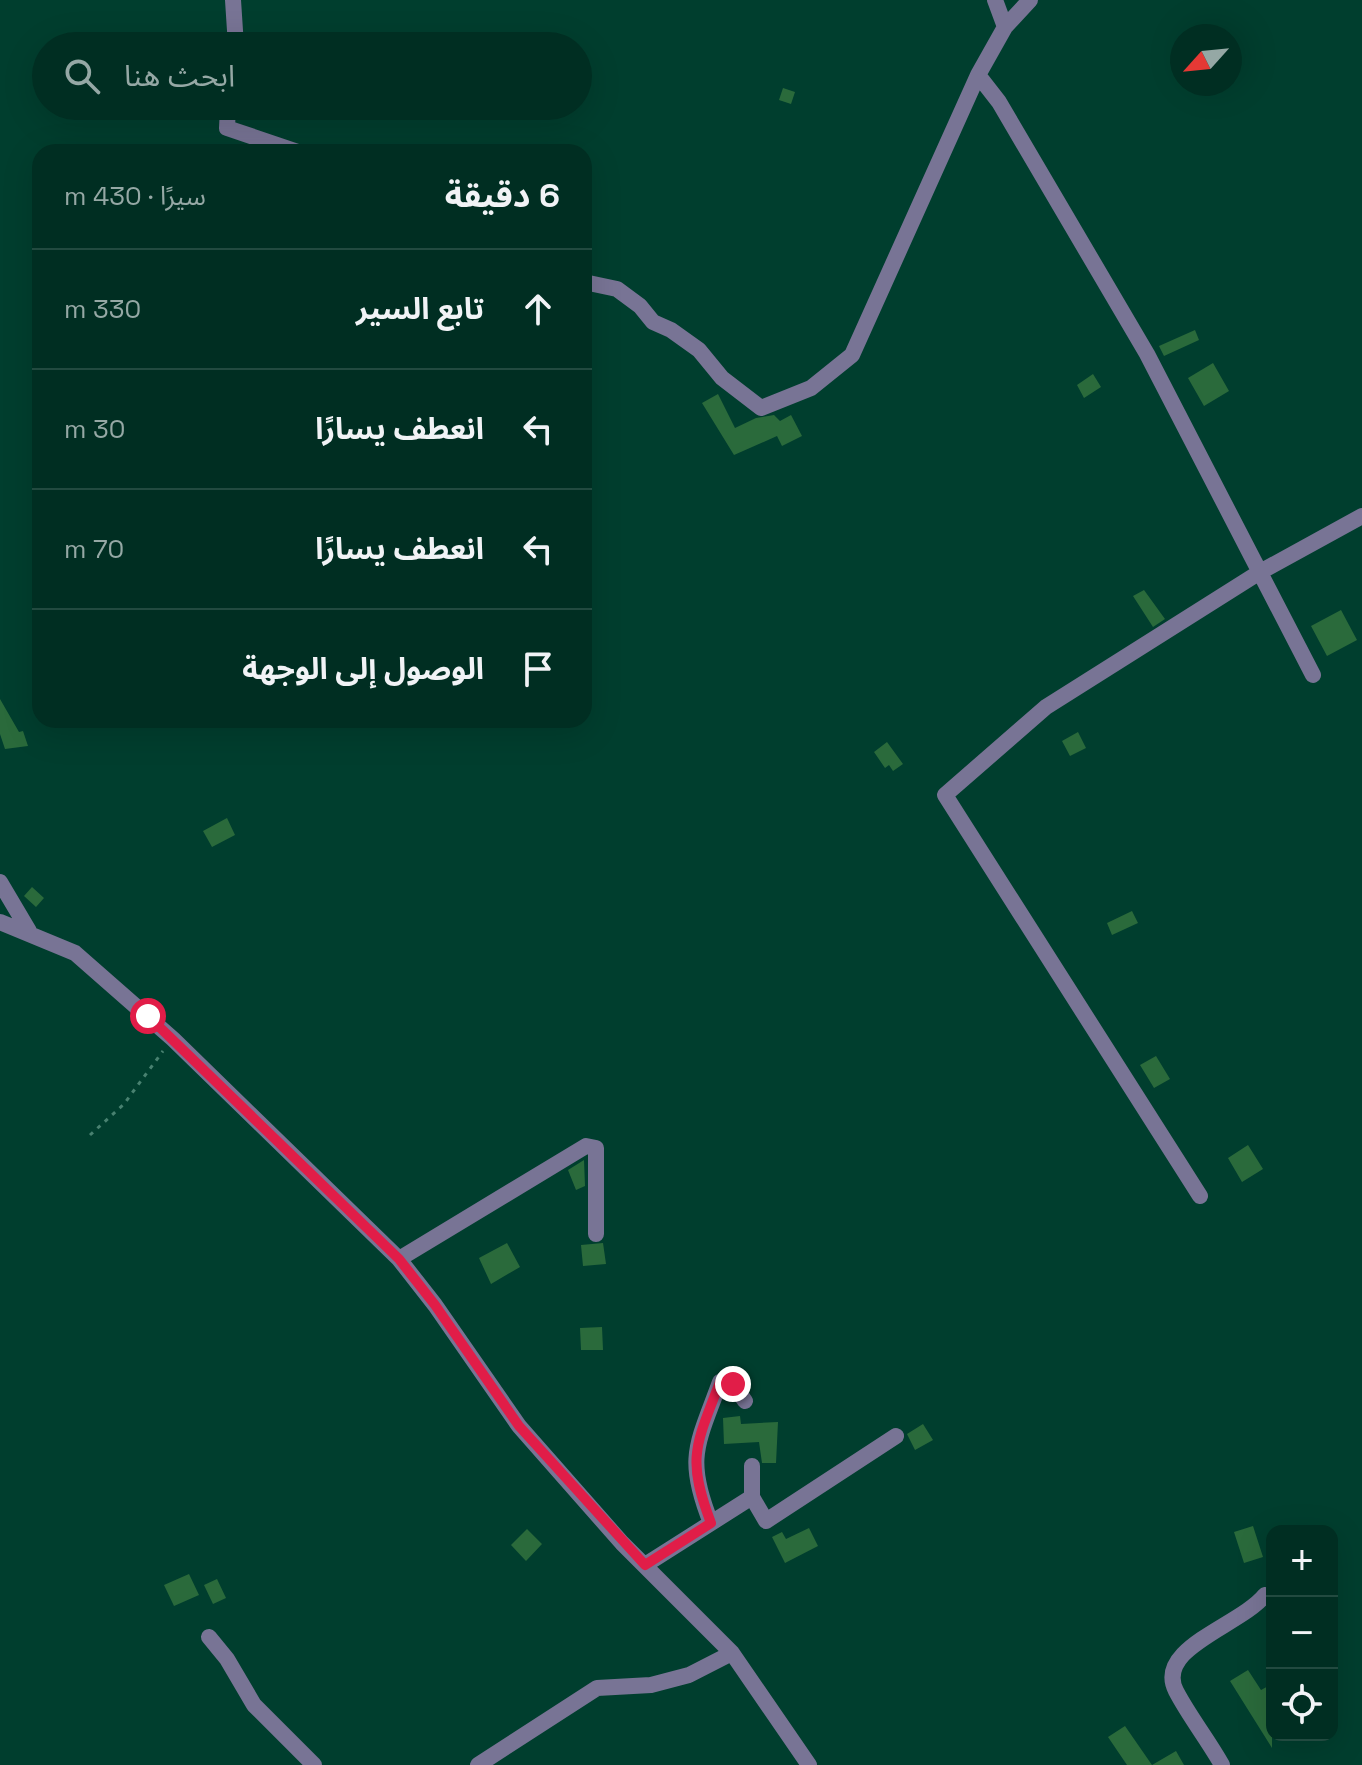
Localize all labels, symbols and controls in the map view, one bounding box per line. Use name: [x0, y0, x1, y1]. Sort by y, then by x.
north arrow: [1170, 24, 1242, 96]
search box: [32, 32, 592, 120]
icon: search: [60, 54, 104, 98]
text: ابحث هنا: [124, 56, 235, 95]
text: 6 دقيقة: [445, 174, 560, 217]
text: سيرًا · 430 m: [64, 179, 206, 213]
icon: ahead: [516, 287, 560, 331]
text: تابع السير: [356, 289, 484, 328]
text: 330 m: [64, 292, 141, 326]
icon: left: [516, 407, 560, 451]
text: انعطف يسارًا: [315, 409, 484, 448]
text: 30 m: [64, 412, 125, 446]
icon: left: [516, 527, 560, 571]
text: انعطف يسارًا: [315, 529, 484, 568]
text: 70 m: [64, 532, 124, 566]
icon: arrive: [516, 647, 560, 691]
text: الوصول إلى الوجهة: [242, 649, 484, 688]
route start: [130, 998, 166, 1034]
route end: [715, 1366, 751, 1402]
map controls: [1266, 1525, 1338, 1741]
button: +: [1266, 1525, 1338, 1597]
button: −: [1266, 1597, 1338, 1669]
button: locate: [1266, 1669, 1338, 1741]

